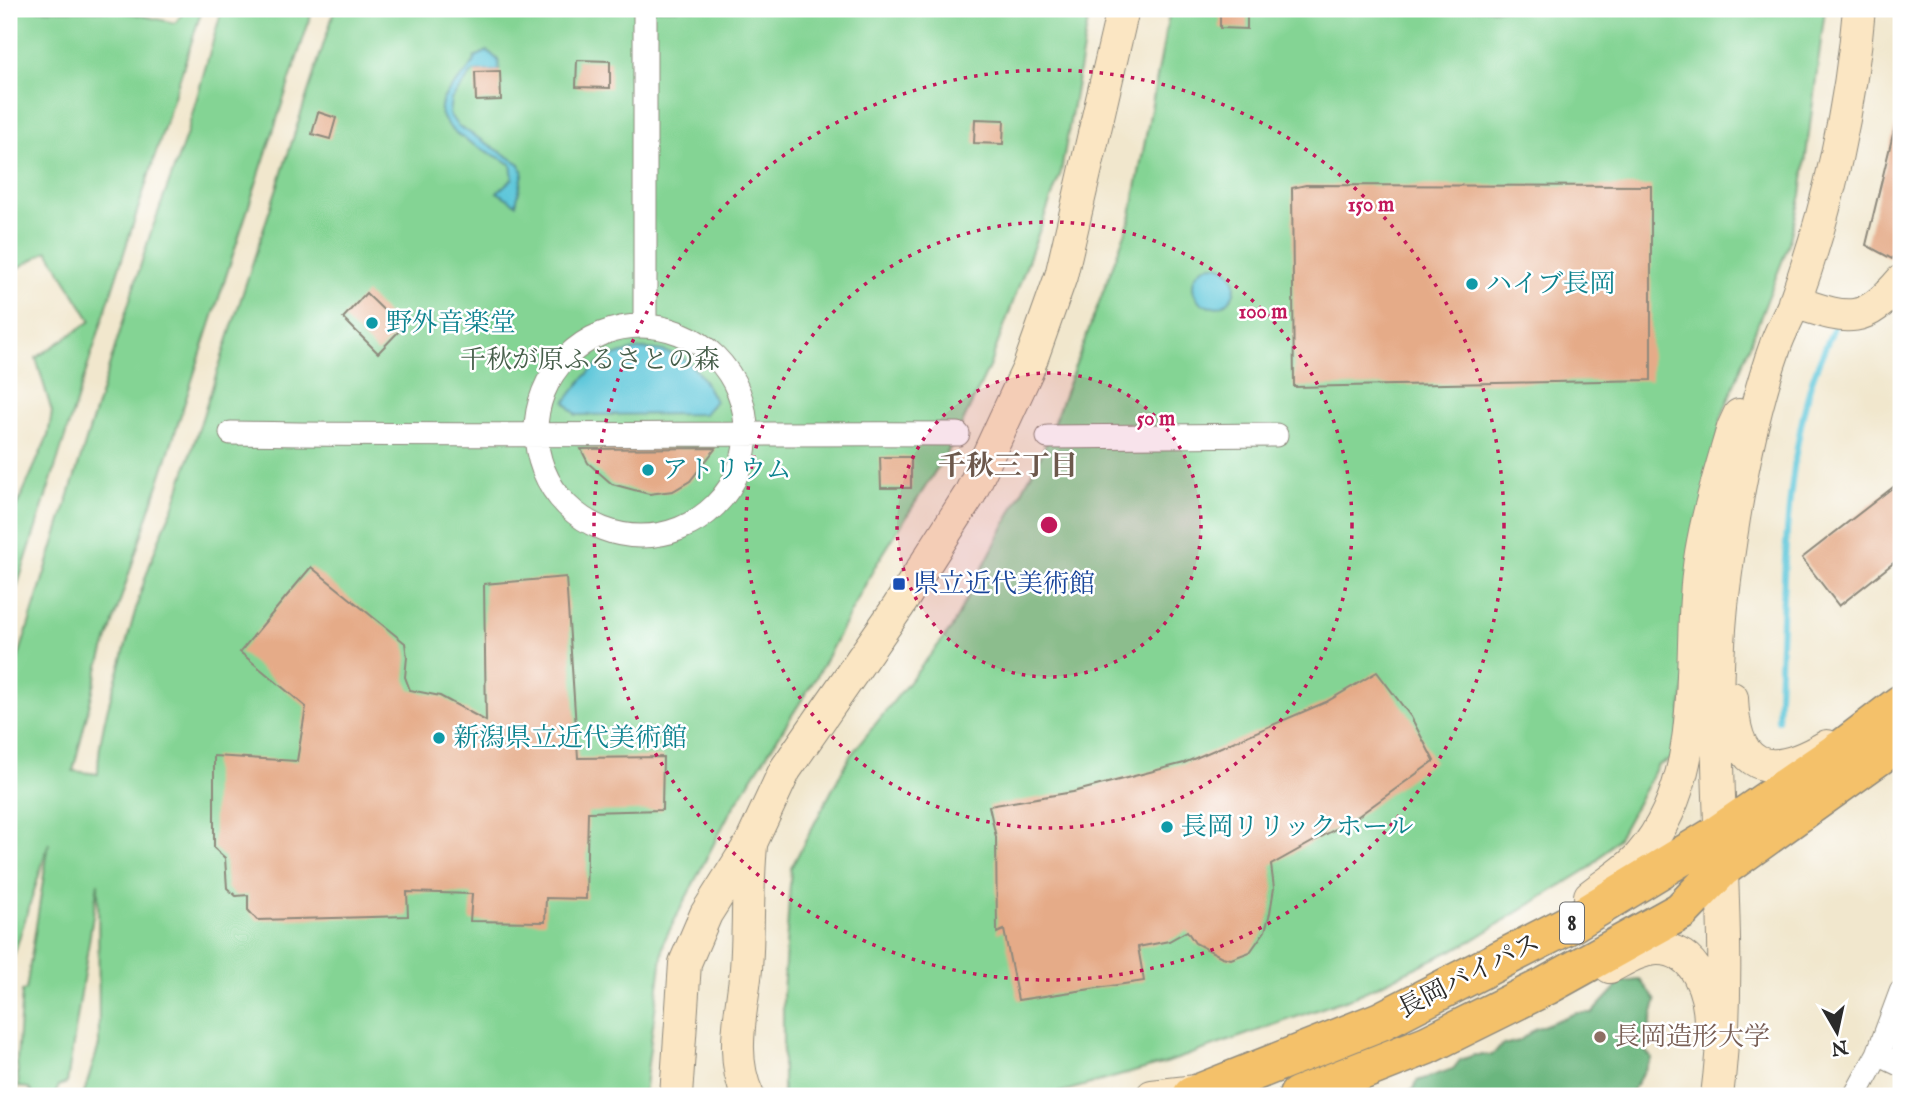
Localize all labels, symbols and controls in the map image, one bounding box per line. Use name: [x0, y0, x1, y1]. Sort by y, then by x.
text: 150 m: [1348, 192, 1395, 219]
place label: ハイブ長岡: [1486, 268, 1615, 301]
marker: ハイブ長岡: [1464, 276, 1480, 292]
text: 100 m: [1238, 299, 1288, 326]
place label: 野外音楽堂: [386, 307, 516, 340]
marker: 野外音楽堂: [364, 315, 380, 331]
park label: 千秋が原ふるさとの森: [460, 344, 720, 377]
text: 50 m: [1137, 406, 1176, 433]
district label: 千秋三丁目: [938, 450, 1078, 485]
place label: アトリウム: [662, 454, 792, 487]
marker: アトリウム: [640, 462, 656, 478]
centre of rings: [1037, 513, 1061, 537]
place label: 県立近代美術館: [913, 568, 1095, 601]
marker: 県立近代美術館: [891, 576, 907, 592]
place label: 新潟県立近代美術館: [453, 722, 687, 755]
marker: 新潟県立近代美術館: [431, 730, 447, 746]
place label: 長岡リリックホール: [1181, 811, 1413, 844]
marker: 長岡リリックホール: [1159, 819, 1175, 835]
road number: 8: [1560, 903, 1584, 944]
street label: 長岡バイパス: [1392, 926, 1546, 1026]
north arrow: [1801, 996, 1871, 1066]
place label: 長岡造形大学: [1614, 1021, 1770, 1054]
marker: 長岡造形大学: [1592, 1029, 1608, 1045]
text: N: [1829, 1034, 1850, 1060]

